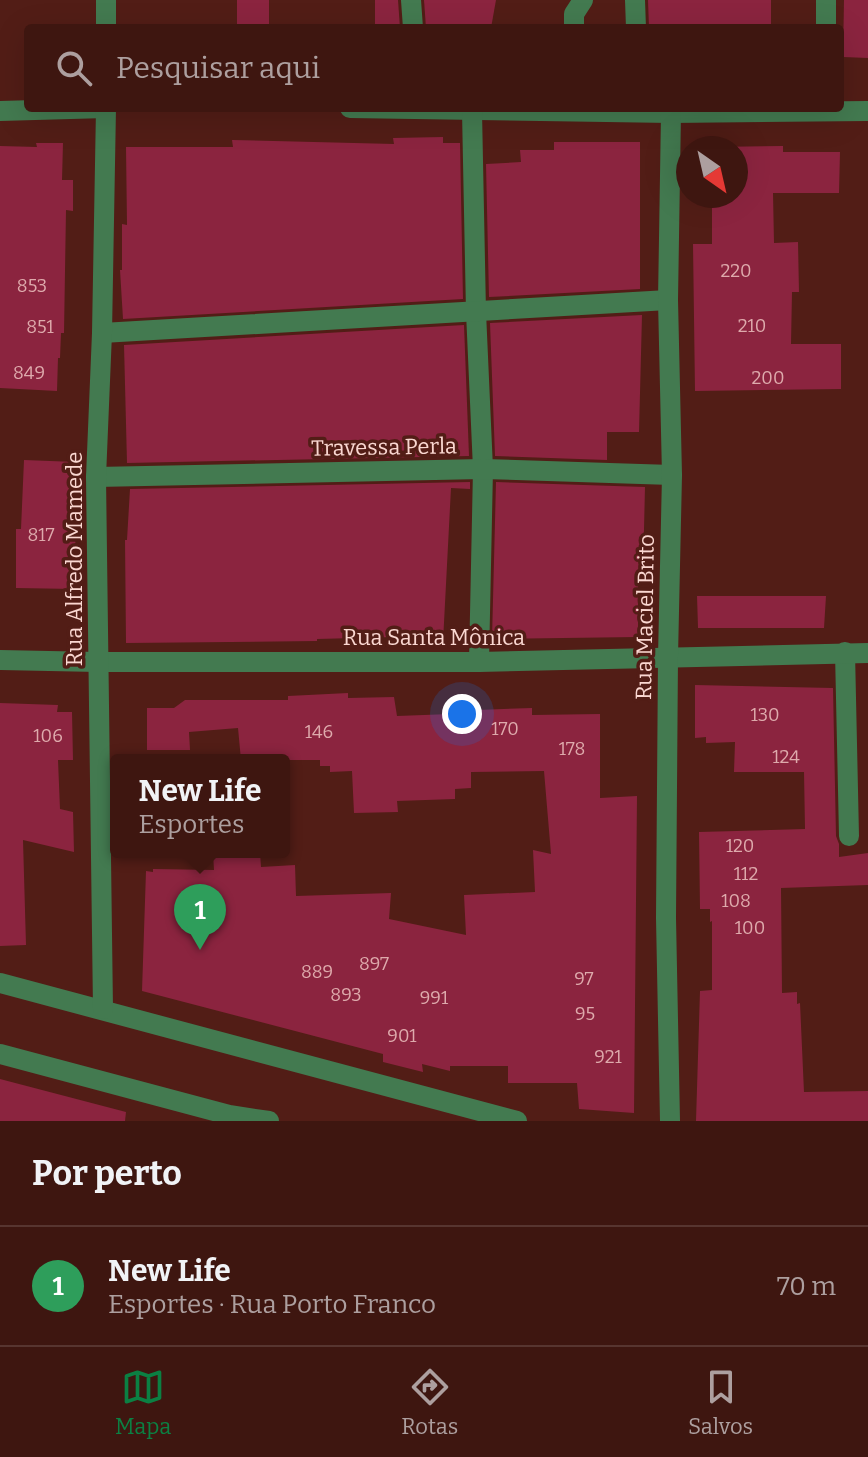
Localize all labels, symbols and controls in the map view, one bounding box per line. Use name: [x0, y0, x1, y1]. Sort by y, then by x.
search box: [24, 24, 844, 112]
icon: search: [52, 46, 96, 90]
text: Pesquisar aqui: [116, 50, 320, 86]
north arrow: [676, 136, 748, 208]
house number: 220: [720, 260, 752, 282]
house number: 853: [17, 275, 47, 297]
house number: 210: [738, 315, 766, 337]
house number: 851: [26, 316, 54, 338]
house number: 849: [13, 362, 45, 384]
house number: 200: [752, 367, 784, 389]
street label: Travessa Perla: [311, 432, 457, 462]
street label: Rua Alfredo Mamede: [61, 452, 88, 666]
house number: 817: [28, 524, 54, 546]
street label: Rua Maciel Brito: [630, 534, 660, 700]
street label: Rua Santa Mônica: [343, 624, 525, 651]
your location: [442, 694, 482, 734]
house number: 130: [750, 704, 780, 726]
house number: 170: [491, 718, 519, 740]
house number: 146: [305, 721, 333, 743]
house number: 106: [33, 725, 63, 747]
house number: 178: [559, 738, 585, 760]
house number: 124: [772, 746, 800, 768]
popup: [110, 754, 290, 858]
text: New Life: [139, 773, 261, 809]
text: Esportes: [139, 809, 244, 840]
house number: 120: [726, 835, 754, 857]
house number: 112: [734, 863, 758, 885]
pin: 1: [174, 884, 226, 950]
house number: 108: [721, 890, 751, 912]
house number: 100: [735, 917, 765, 939]
house number: 897: [359, 953, 389, 975]
house number: 889: [301, 961, 333, 983]
house number: 97: [574, 968, 594, 990]
house number: 893: [330, 984, 362, 1006]
house number: 991: [420, 987, 449, 1009]
house number: 95: [575, 1003, 595, 1025]
house number: 901: [387, 1025, 417, 1047]
house number: 921: [594, 1046, 623, 1068]
text: Por perto: [32, 1153, 182, 1194]
text: New Life: [108, 1253, 231, 1289]
text: 1: [52, 1271, 64, 1302]
text: 70 m: [777, 1271, 836, 1302]
text: Esportes · Rua Porto Franco: [108, 1289, 436, 1320]
tab: Mapa: [115, 1365, 171, 1440]
tab: Rotas: [401, 1365, 458, 1440]
tab: Salvos: [688, 1365, 753, 1440]

